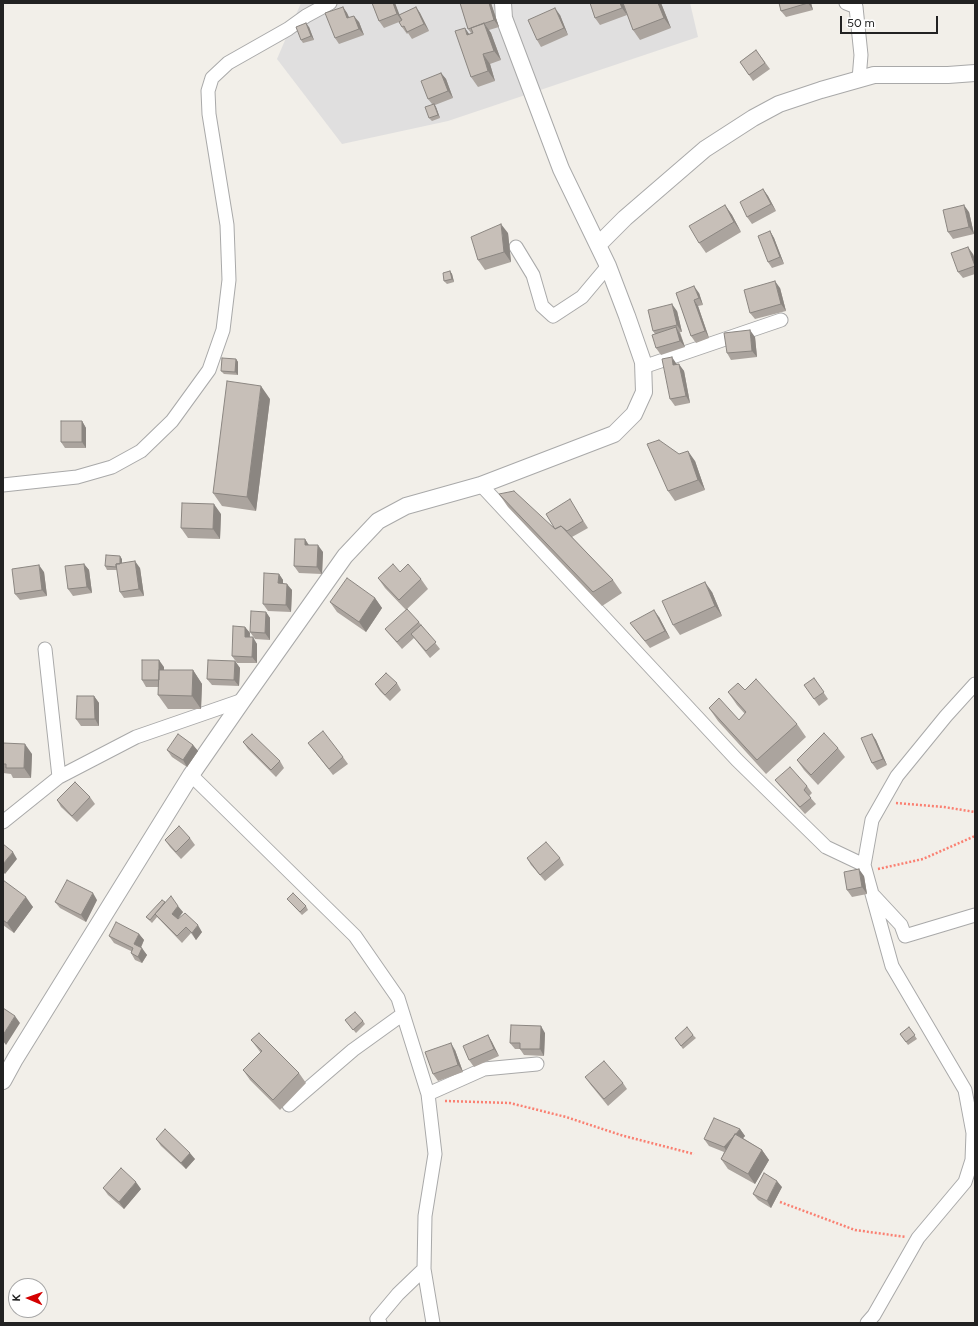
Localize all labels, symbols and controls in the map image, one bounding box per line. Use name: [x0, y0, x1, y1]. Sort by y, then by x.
scale bar: [842, 8, 940, 34]
text: 50 m: [847, 16, 875, 30]
north arrow: [8, 1278, 48, 1318]
text: K: [10, 1294, 23, 1301]

